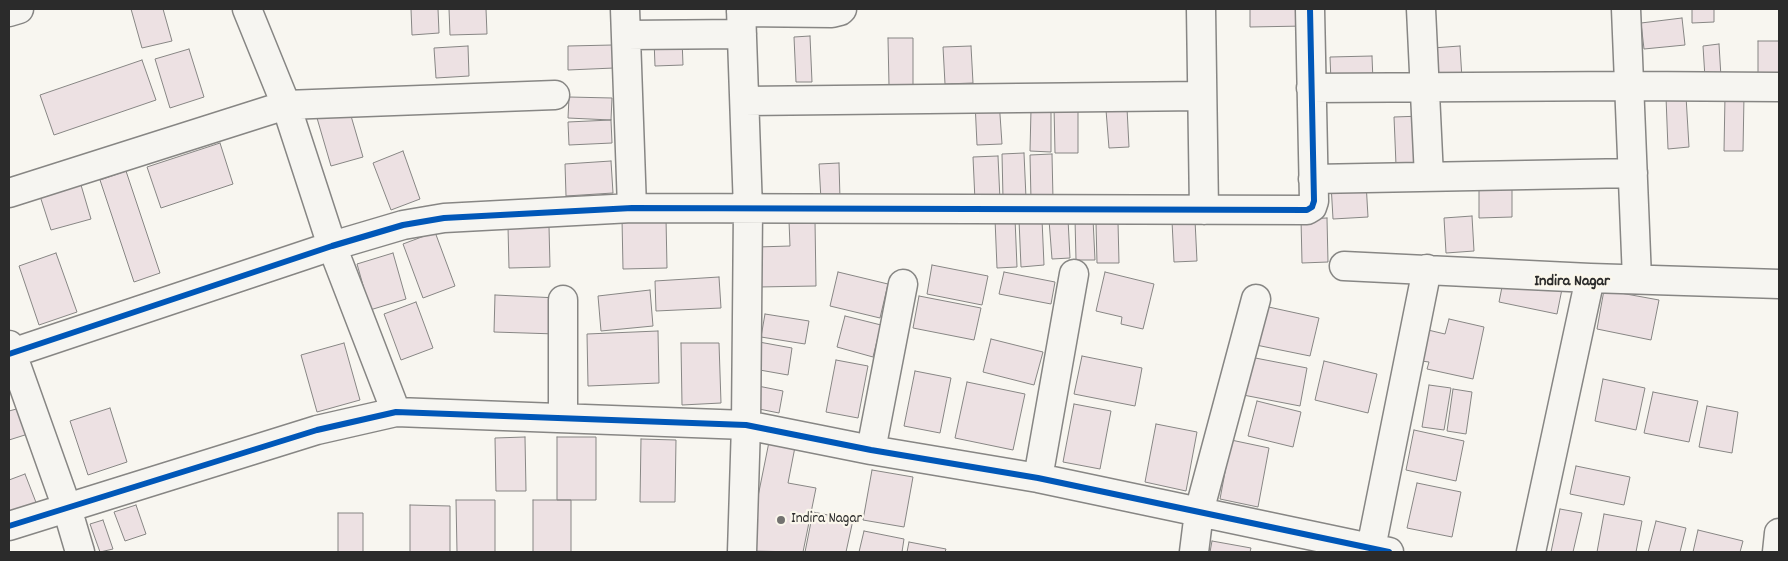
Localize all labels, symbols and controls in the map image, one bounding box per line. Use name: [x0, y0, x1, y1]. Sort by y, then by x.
district label: Indira Nagar: [1534, 273, 1610, 293]
place label: Indira Nagar: [791, 511, 862, 529]
marker: Indira Nagar: [775, 514, 787, 526]

